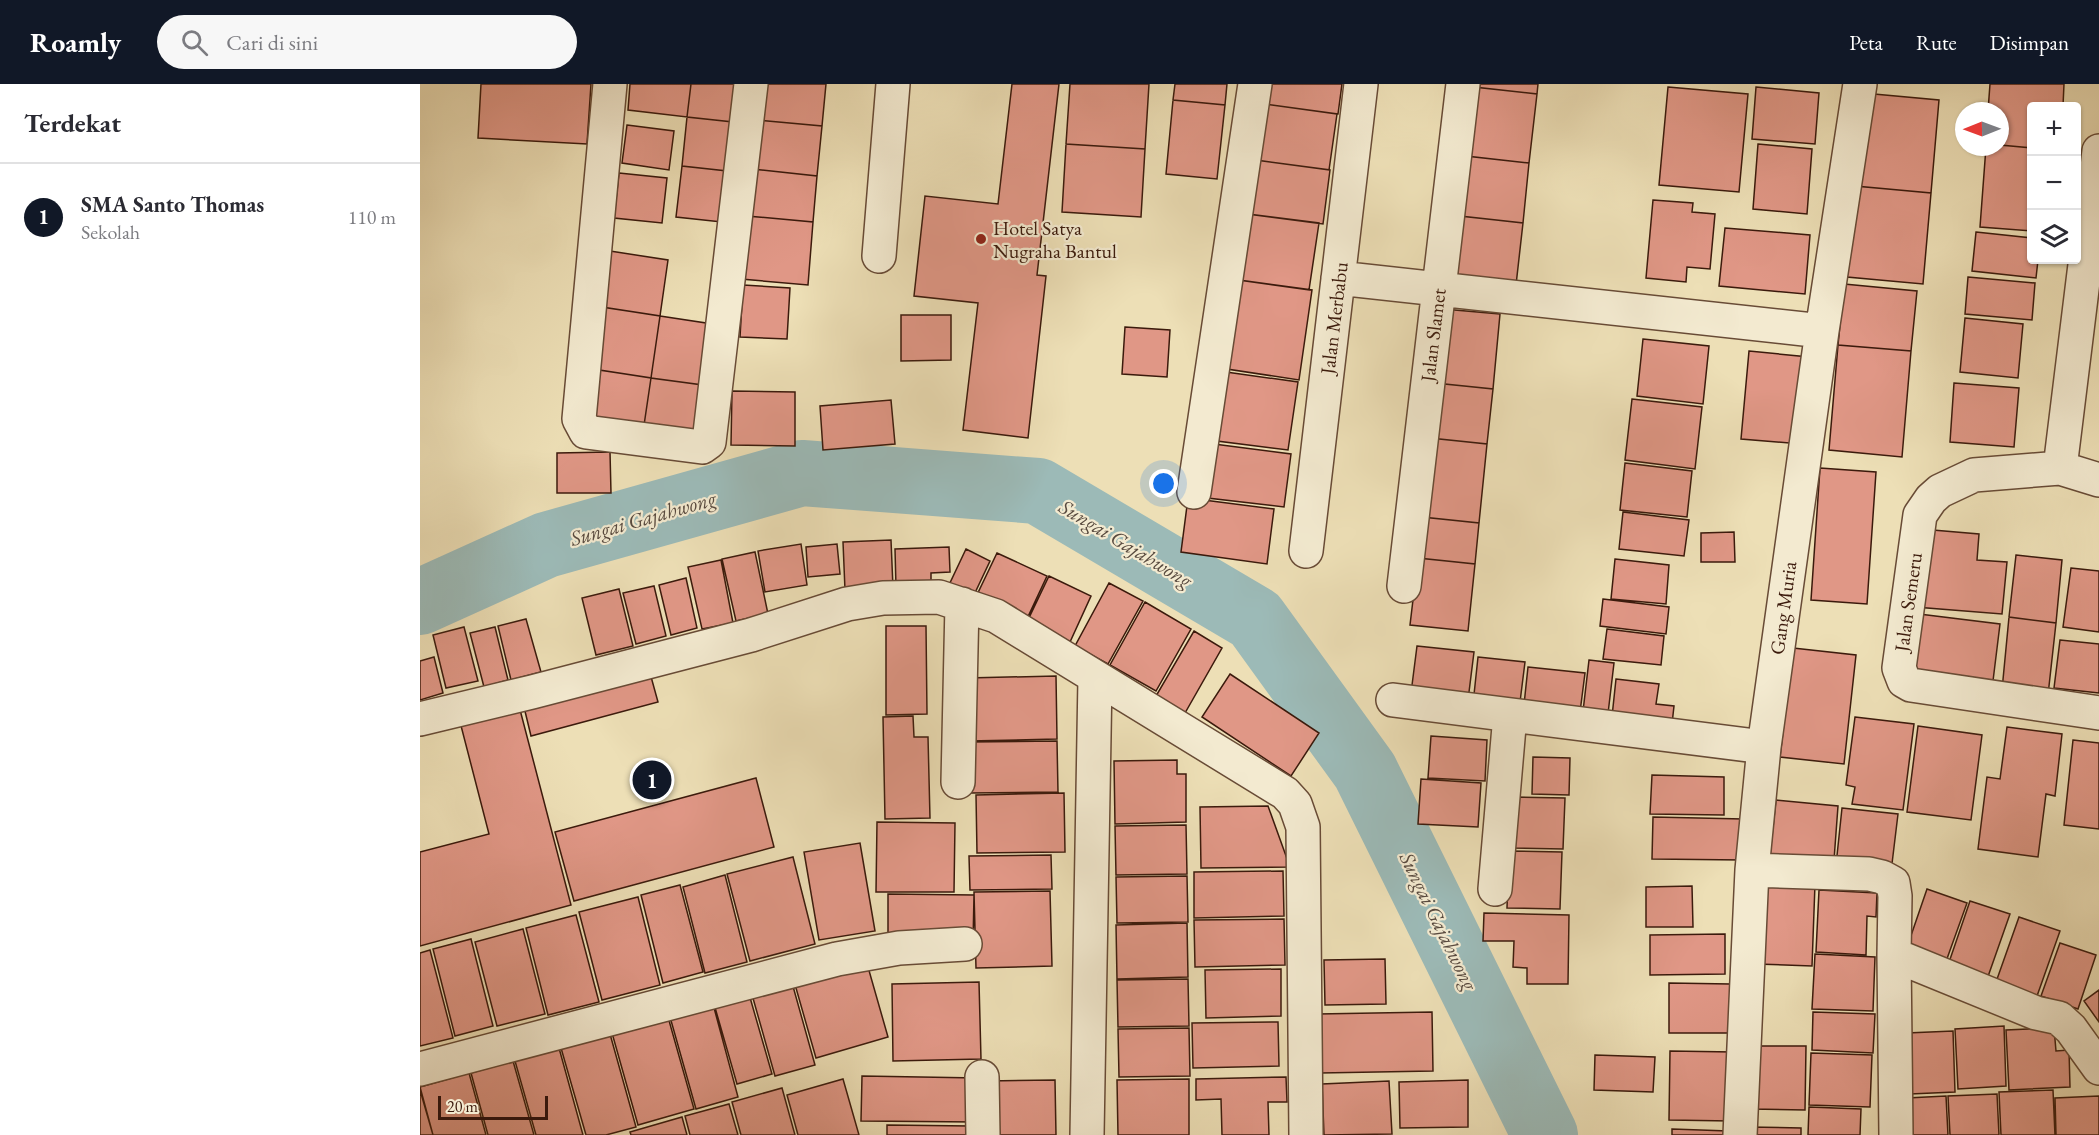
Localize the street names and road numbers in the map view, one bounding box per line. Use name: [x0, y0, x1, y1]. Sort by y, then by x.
street label: Jalan Merbabu: [1314, 260, 1354, 378]
street label: Jalan Slamet: [1414, 286, 1452, 385]
street label: Jalan Semeru: [1888, 550, 1928, 655]
street label: Gang Muria: [1764, 560, 1802, 656]

